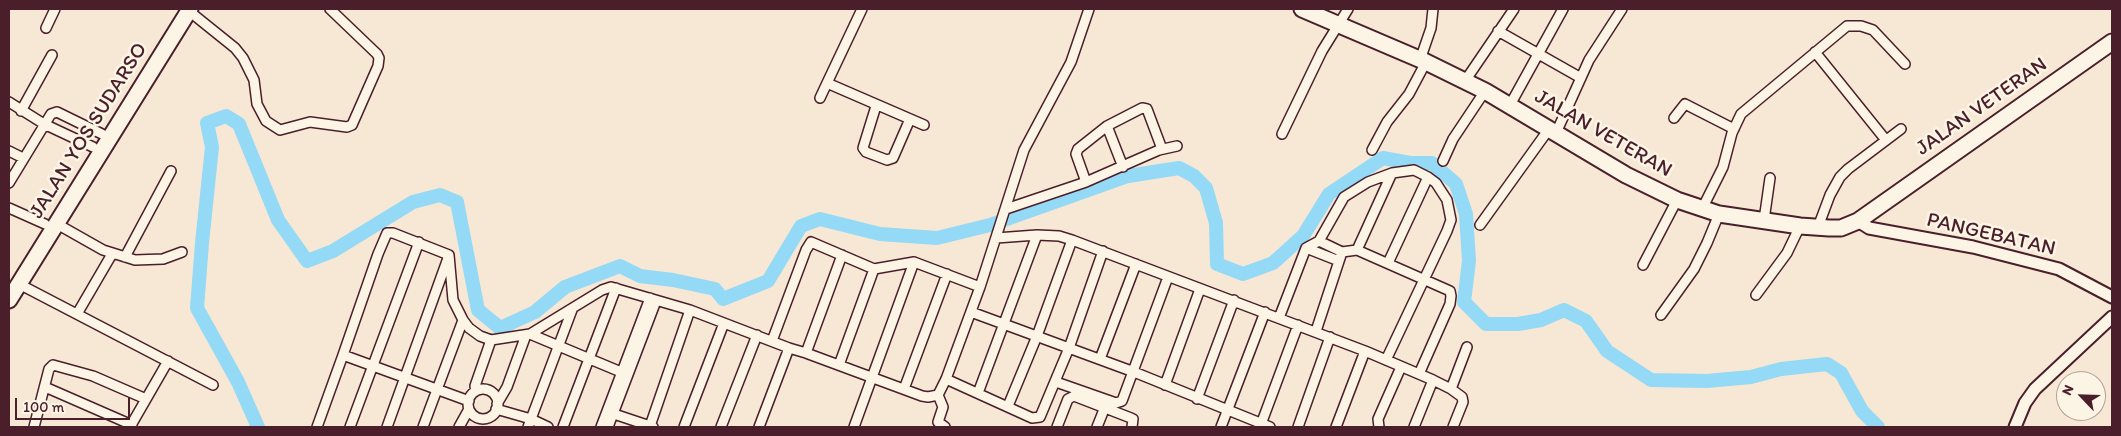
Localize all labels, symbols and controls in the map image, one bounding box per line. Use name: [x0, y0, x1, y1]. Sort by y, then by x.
street label: JALAN YOS SUDARSO: [25, 39, 153, 223]
street label: JALAN VETERAN: [1912, 52, 2052, 162]
street label: JALAN VETERAN: [1530, 85, 1676, 183]
street label: PANGEBATAN: [1924, 208, 2058, 262]
north arrow: [2056, 371, 2106, 421]
text: N: [2058, 382, 2077, 398]
scale bar: [18, 388, 132, 420]
text: 100 m: [23, 398, 64, 416]

